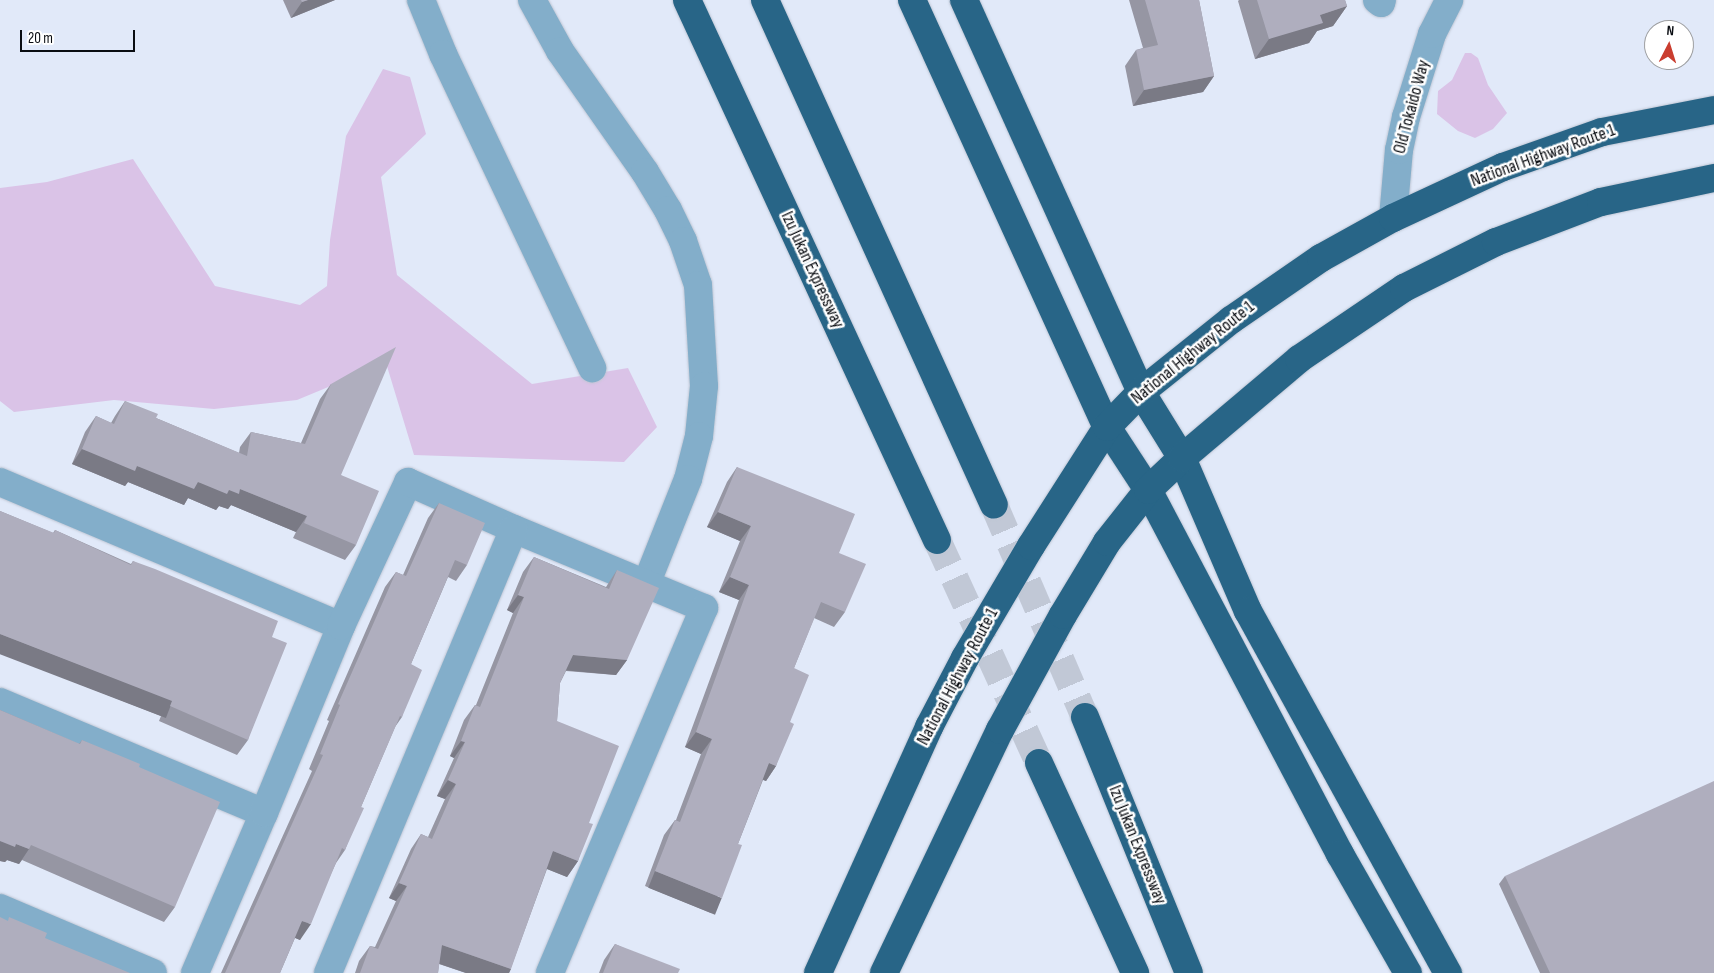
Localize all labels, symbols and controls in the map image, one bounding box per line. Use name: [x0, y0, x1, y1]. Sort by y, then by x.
scale bar: [22, 20, 138, 52]
north arrow: [1644, 20, 1694, 70]
text: N: [1666, 22, 1675, 39]
text: 20 m: [28, 29, 53, 48]
street label: Old Tokaido Way: [1389, 58, 1435, 156]
street label: National Highway Route 1: [1468, 120, 1618, 192]
street label: Izu Jukan Expressway: [776, 208, 848, 332]
street label: National Highway Route 1: [1127, 297, 1259, 409]
street label: National Highway Route 1: [913, 605, 1003, 749]
street label: Izu Jukan Expressway: [1103, 782, 1171, 908]

